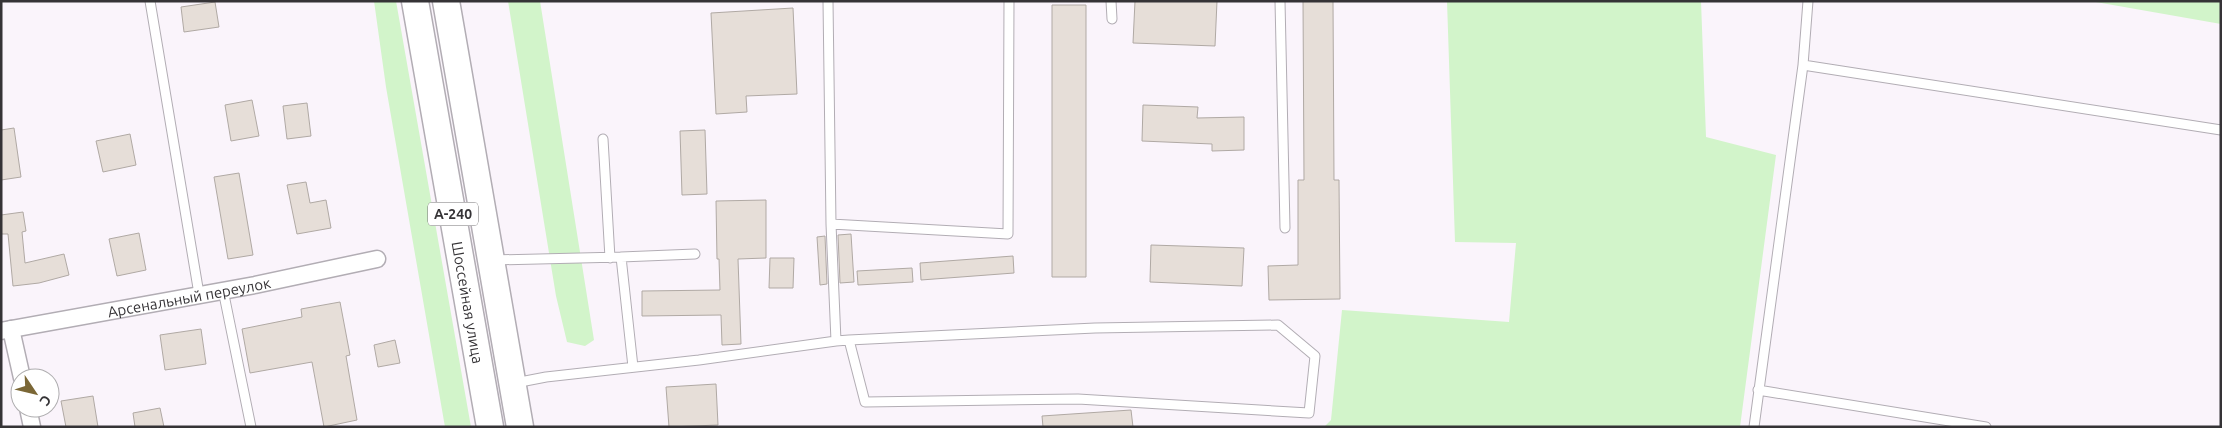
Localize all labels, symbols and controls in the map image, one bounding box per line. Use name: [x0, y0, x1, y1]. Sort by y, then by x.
road number: А-240: [428, 202, 478, 225]
street label: Шоссейная улица: [449, 240, 487, 365]
street label: Арсенальный переулок: [106, 273, 272, 320]
north arrow: [10, 368, 60, 418]
text: С: [37, 392, 55, 409]

